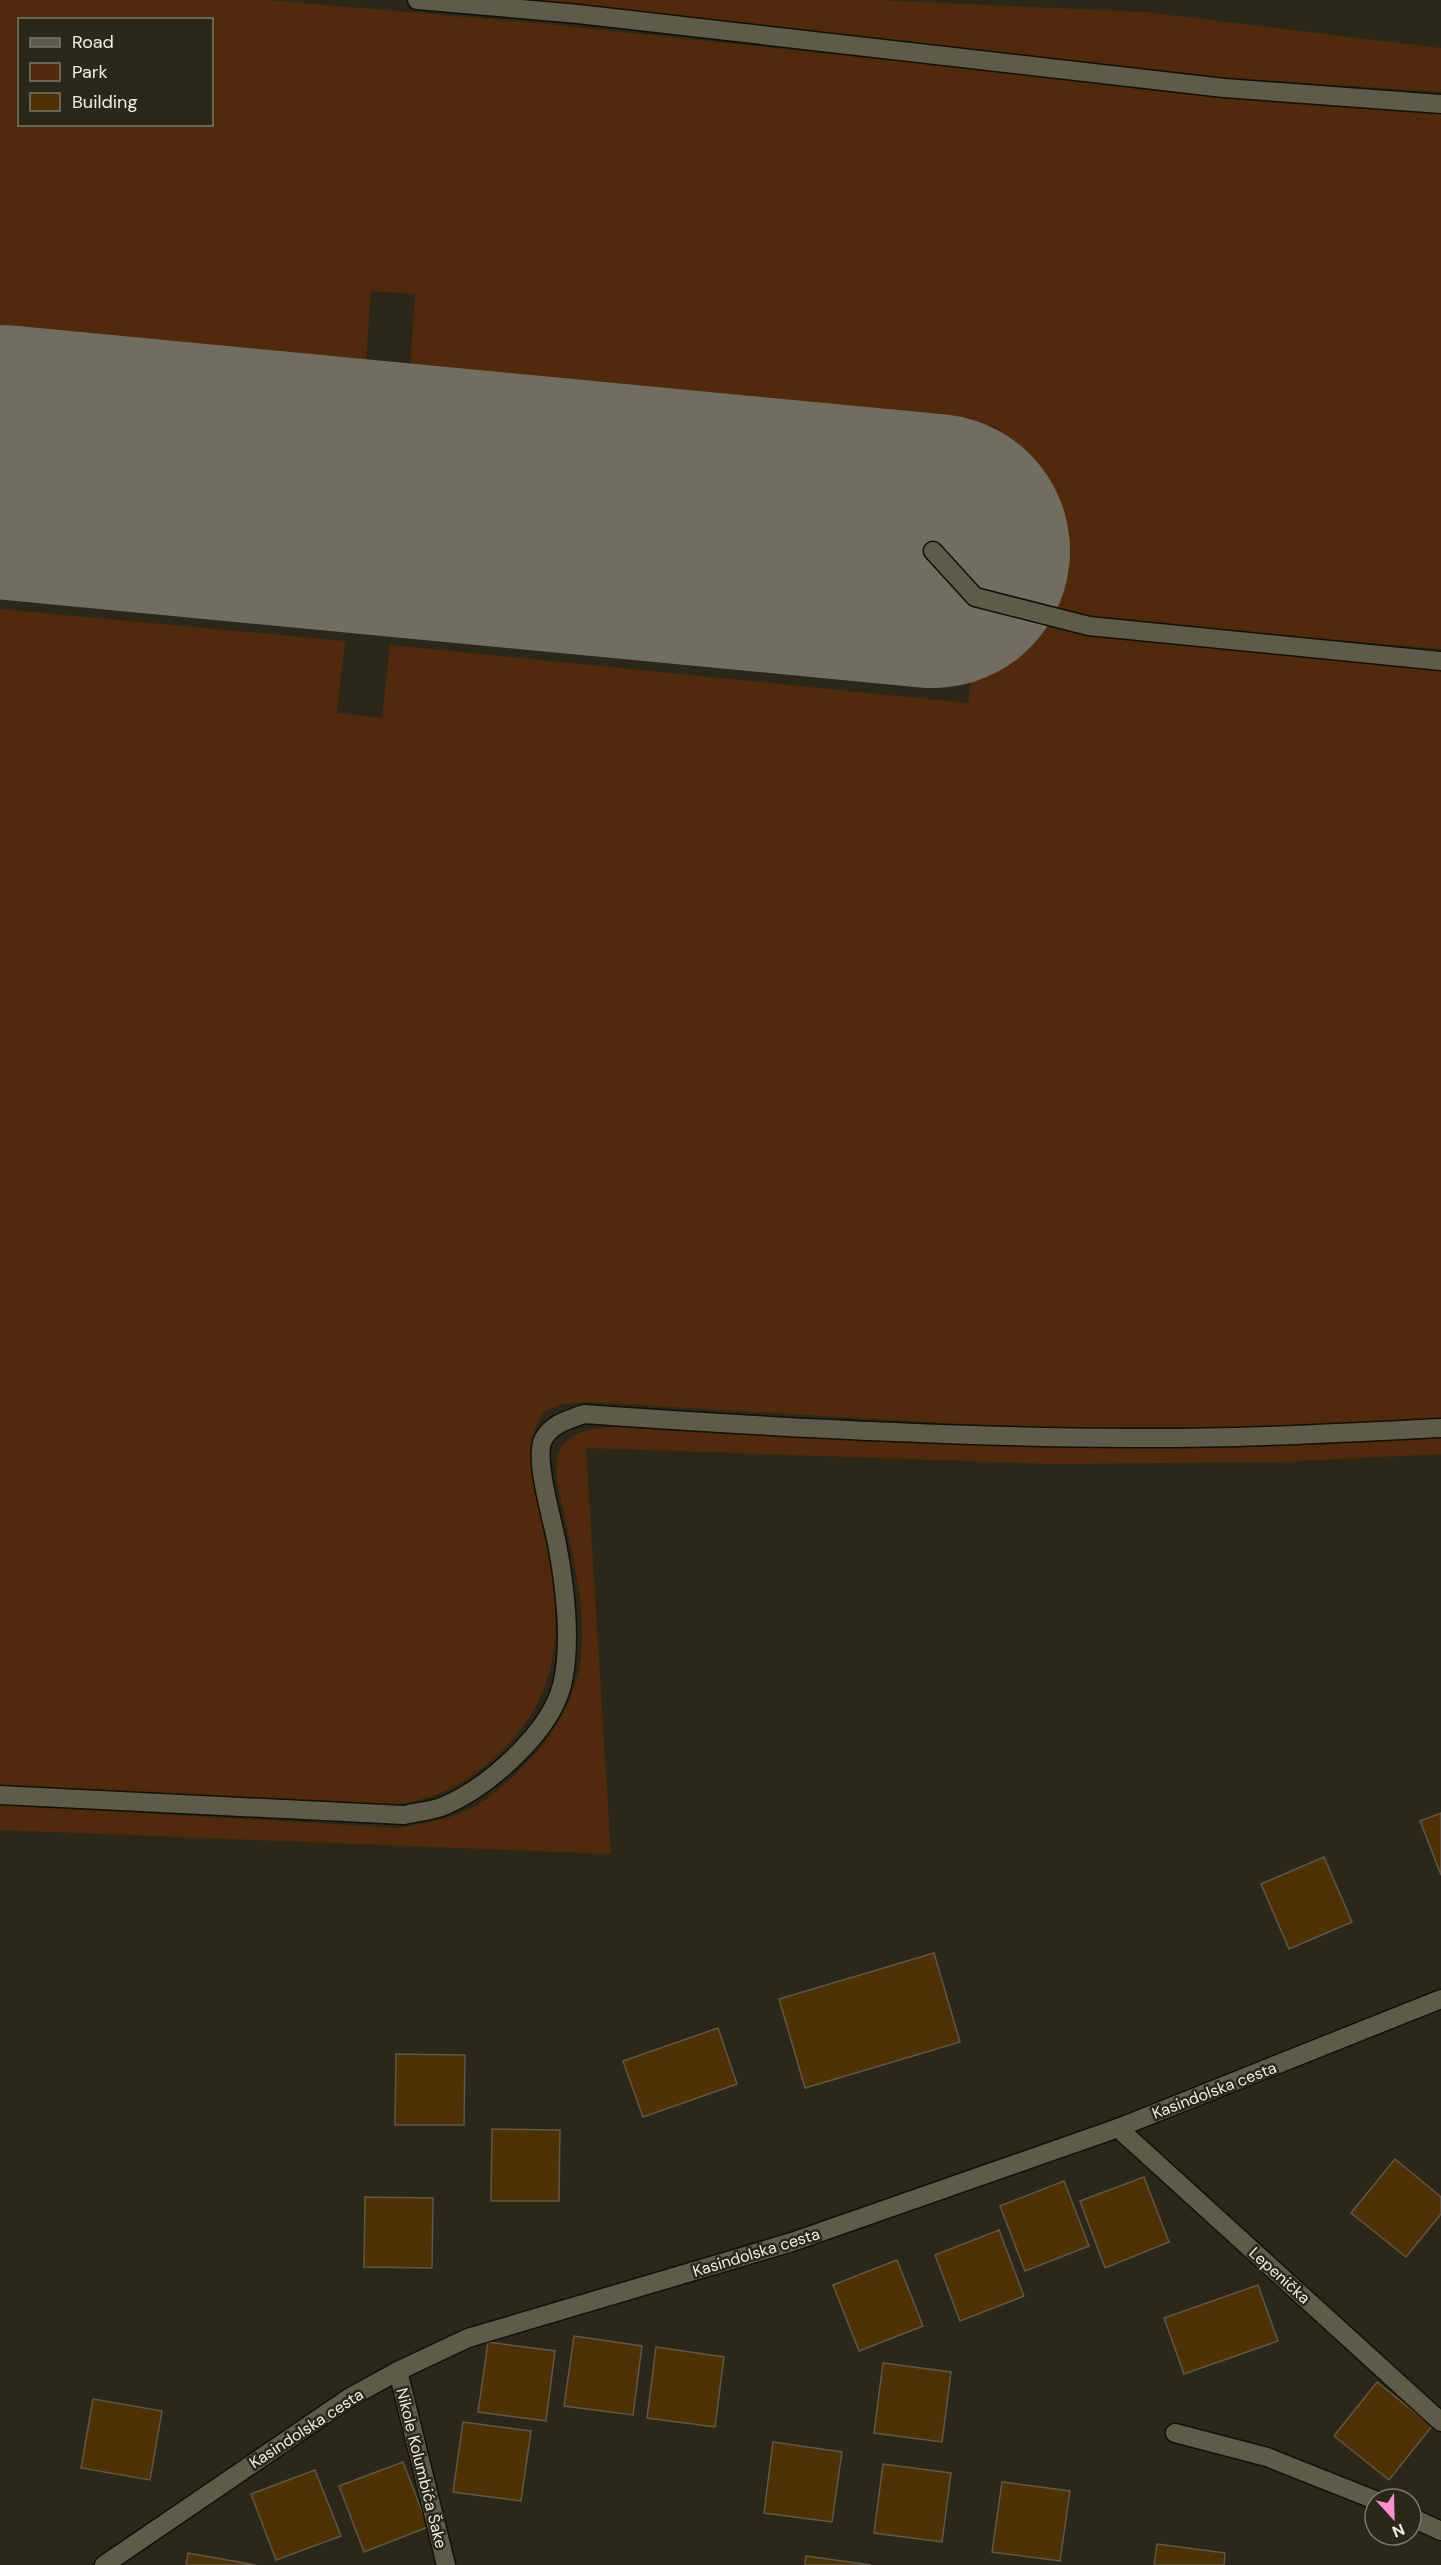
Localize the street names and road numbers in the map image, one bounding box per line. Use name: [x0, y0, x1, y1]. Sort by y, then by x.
street label: Kasindolska cesta: [1149, 2057, 1279, 2124]
street label: Kasindolska cesta: [690, 2223, 822, 2282]
street label: Lepenička: [1245, 2242, 1315, 2308]
street label: Kasindolska cesta: [245, 2384, 367, 2473]
street label: Nikole Kolumbića Šake: [391, 2386, 452, 2551]

